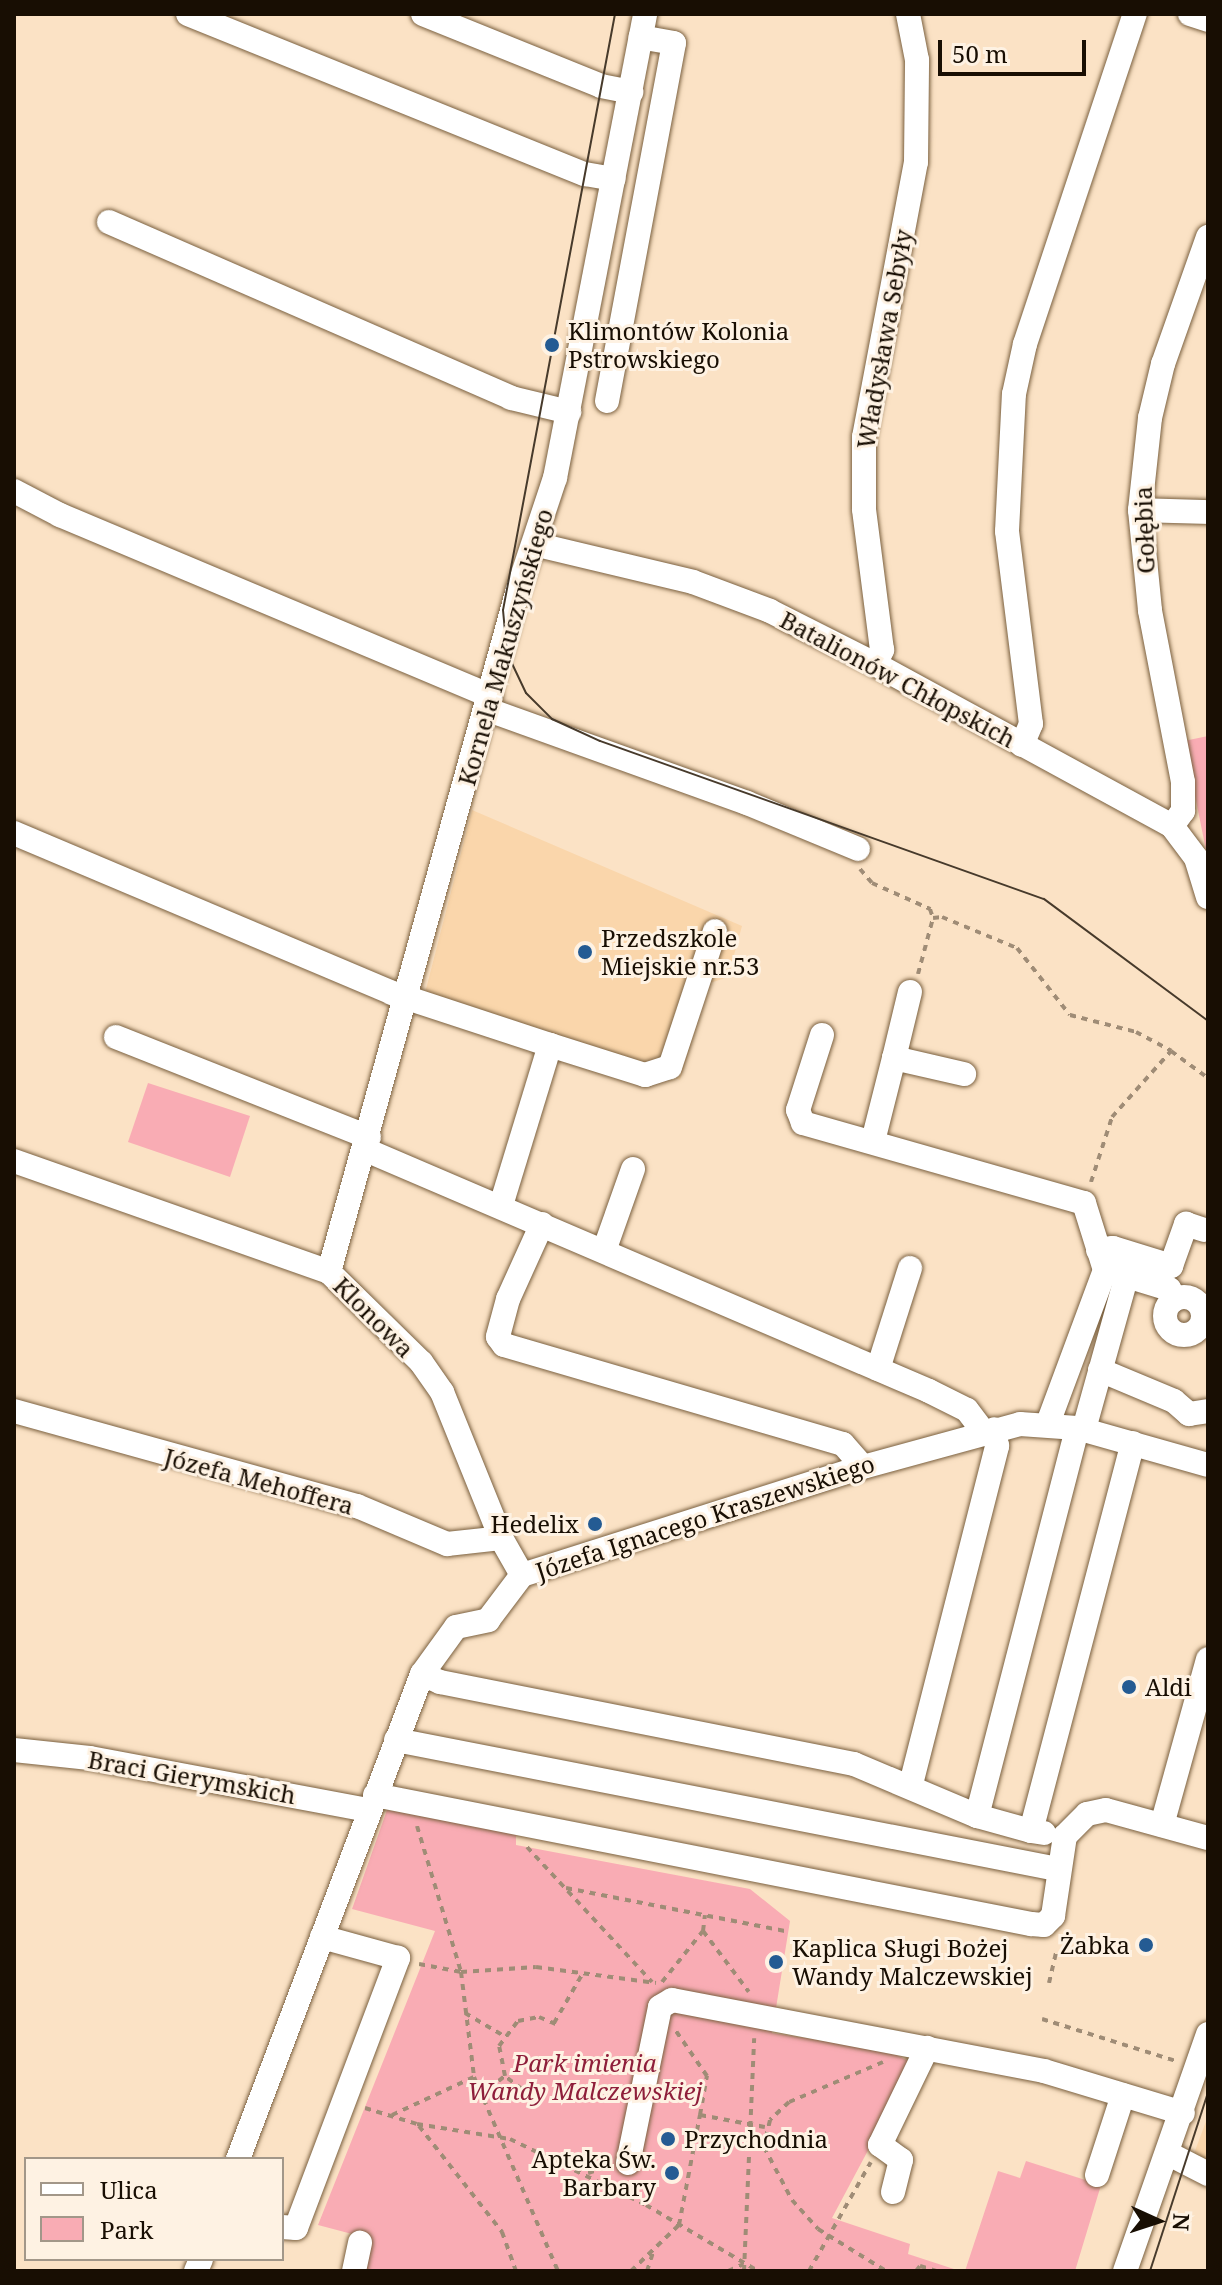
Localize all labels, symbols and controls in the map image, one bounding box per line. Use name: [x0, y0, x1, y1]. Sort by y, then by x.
scale bar: [942, 24, 1090, 74]
text: 50 m: [952, 37, 1008, 70]
street label: Władysława Sebyły: [851, 227, 917, 451]
place label: Klimontów Kolonia Pstrowskiego: [568, 317, 789, 373]
marker: Klimontów Kolonia Pstrowskiego: [543, 336, 561, 354]
street label: Gołębia: [1128, 486, 1160, 574]
street label: Kornela Makuszyńskiego: [452, 505, 558, 789]
street label: Batalionów Chłopskich: [775, 605, 1021, 753]
place label: Przedszkole Miejskie nr.53: [601, 924, 759, 980]
marker: Przedszkole Miejskie nr.53: [576, 943, 594, 961]
street label: Klonowa: [328, 1271, 420, 1363]
street label: Józefa Mehoffera: [161, 1442, 357, 1520]
street label: Józefa Ignacego Kraszewskiego: [532, 1449, 878, 1585]
place label: Hedelix: [491, 1510, 579, 1538]
marker: Hedelix: [586, 1515, 604, 1533]
place label: Aldi: [1145, 1673, 1192, 1701]
marker: Aldi: [1120, 1678, 1138, 1696]
street label: Braci Gierymskich: [86, 1745, 298, 1809]
place label: Żabka: [1060, 1931, 1130, 1959]
place label: Kaplica Sługi Bożej Wandy Malczewskiej: [792, 1934, 1033, 1990]
marker: Żabka: [1137, 1936, 1155, 1954]
marker: Kaplica Sługi Bożej Wandy Malczewskiej: [767, 1953, 785, 1971]
park label: Park imienia Wandy Malczewskiej: [467, 2049, 703, 2105]
place label: Przychodnia: [684, 2125, 828, 2153]
marker: Przychodnia: [659, 2130, 677, 2148]
place label: Apteka Św. Barbary: [531, 2145, 656, 2201]
legend: [24, 2157, 284, 2261]
marker: Apteka Św. Barbary: [663, 2164, 681, 2182]
text: Ulica: [100, 2173, 158, 2206]
north arrow: [1118, 2181, 1198, 2261]
text: Park: [100, 2213, 153, 2246]
text: N: [1167, 2213, 1197, 2232]

